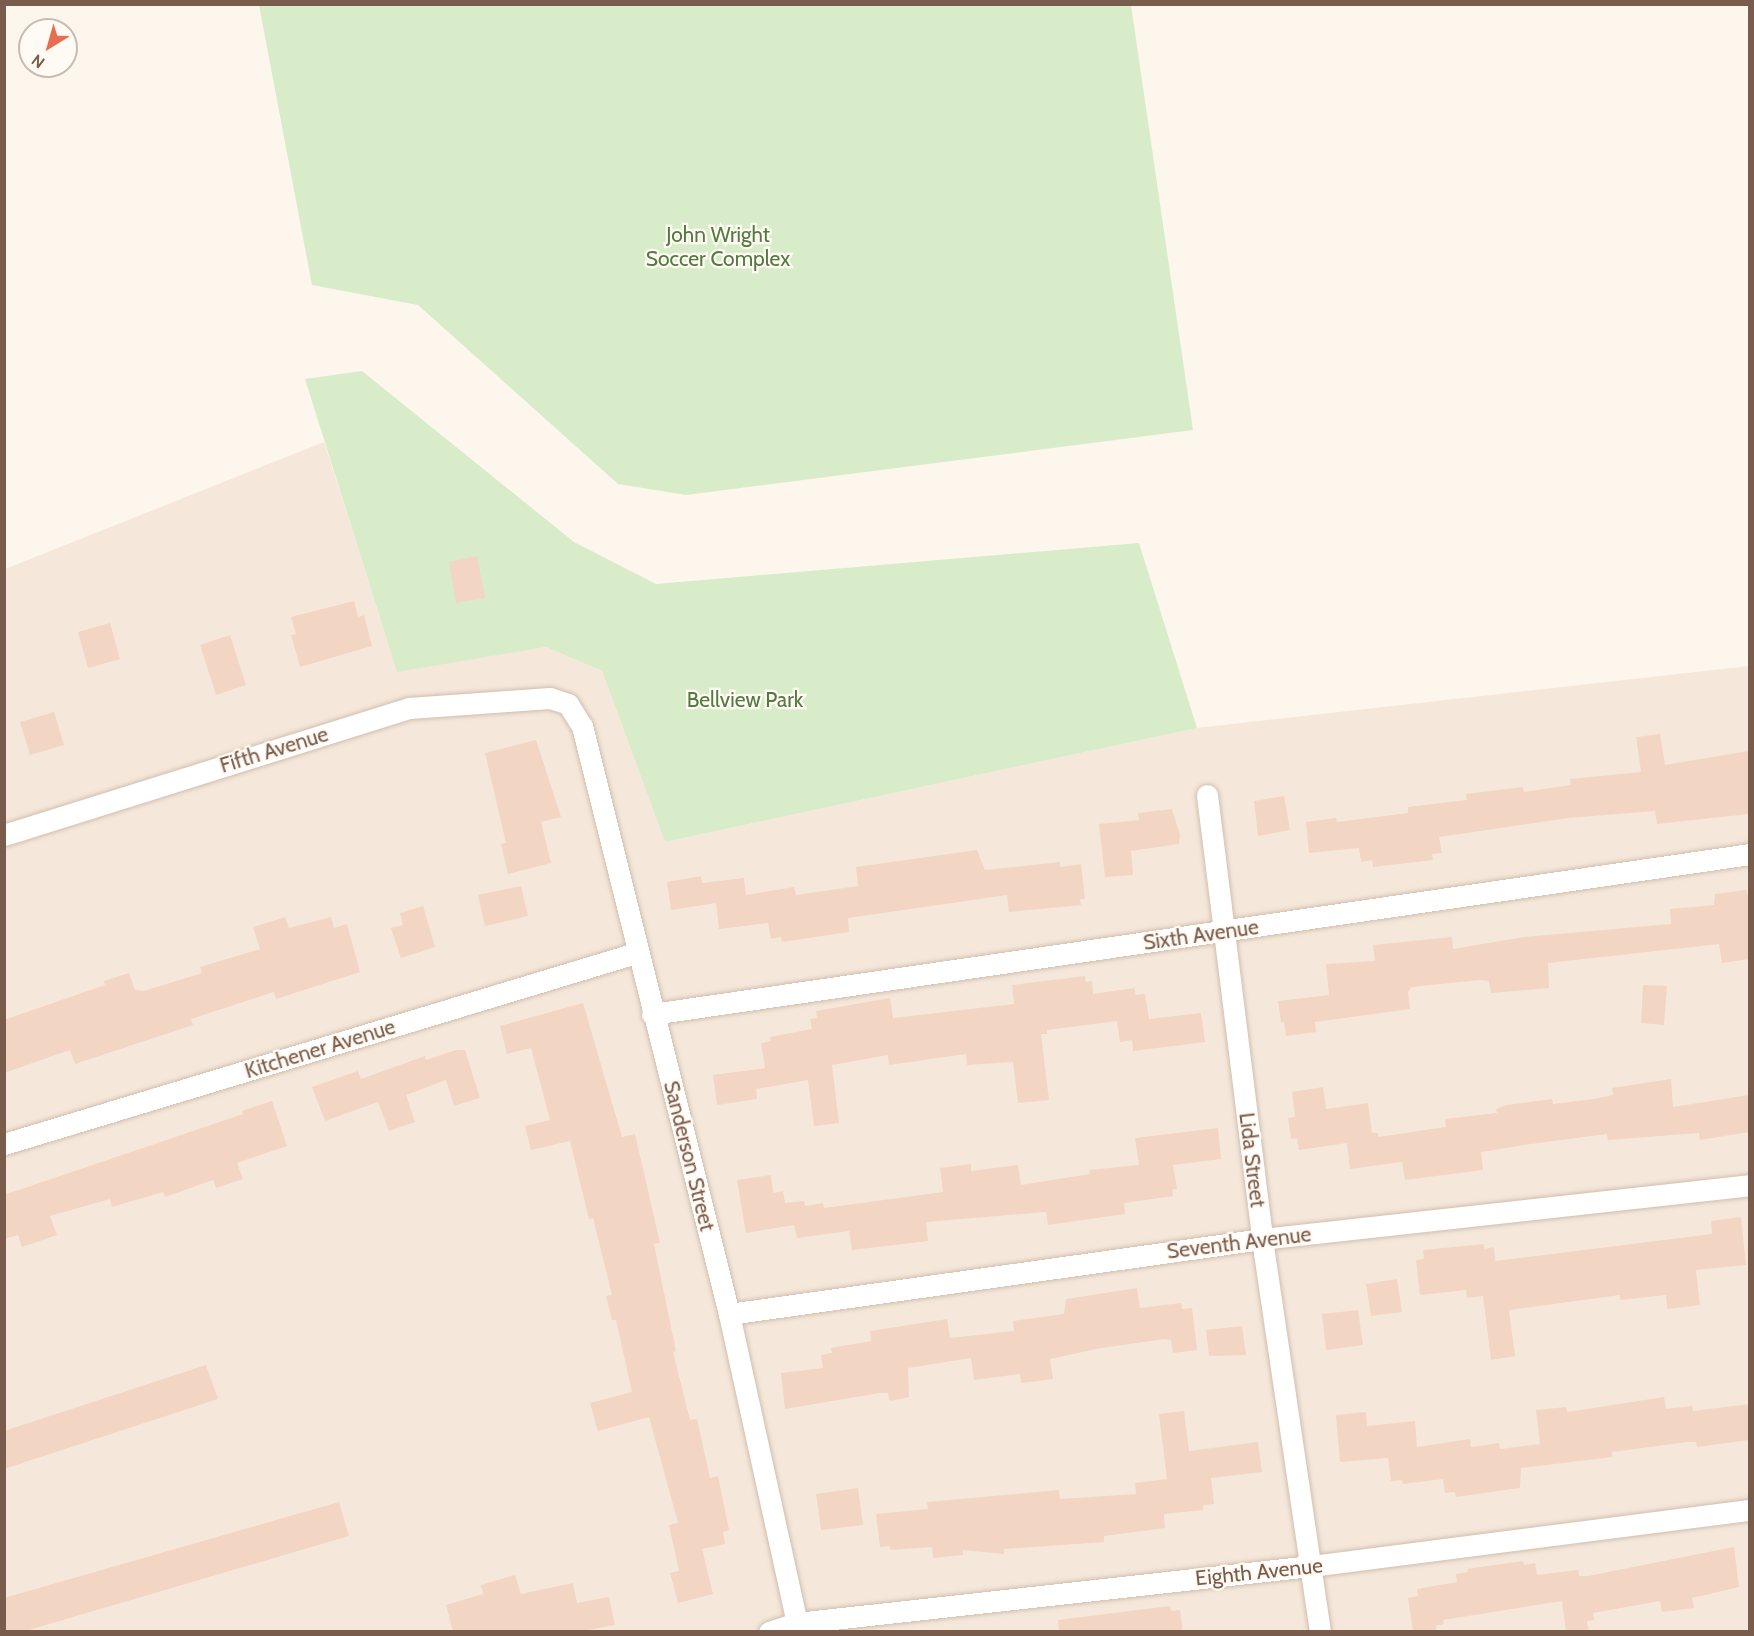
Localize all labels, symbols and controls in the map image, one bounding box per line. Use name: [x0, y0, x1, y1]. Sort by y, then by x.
north arrow: [18, 18, 78, 78]
text: N: [28, 50, 48, 72]
park label: John Wright Soccer Complex: [646, 222, 790, 272]
park label: Bellview Park: [687, 687, 803, 713]
street label: Fifth Avenue: [217, 722, 331, 778]
street label: Sixth Avenue: [1142, 914, 1260, 956]
street label: Kitchener Avenue: [242, 1014, 398, 1084]
street label: Sanderson Street: [658, 1078, 720, 1234]
street label: Lida Street: [1234, 1111, 1270, 1209]
street label: Seventh Avenue: [1165, 1222, 1313, 1264]
street label: Eighth Avenue: [1194, 1553, 1324, 1591]

